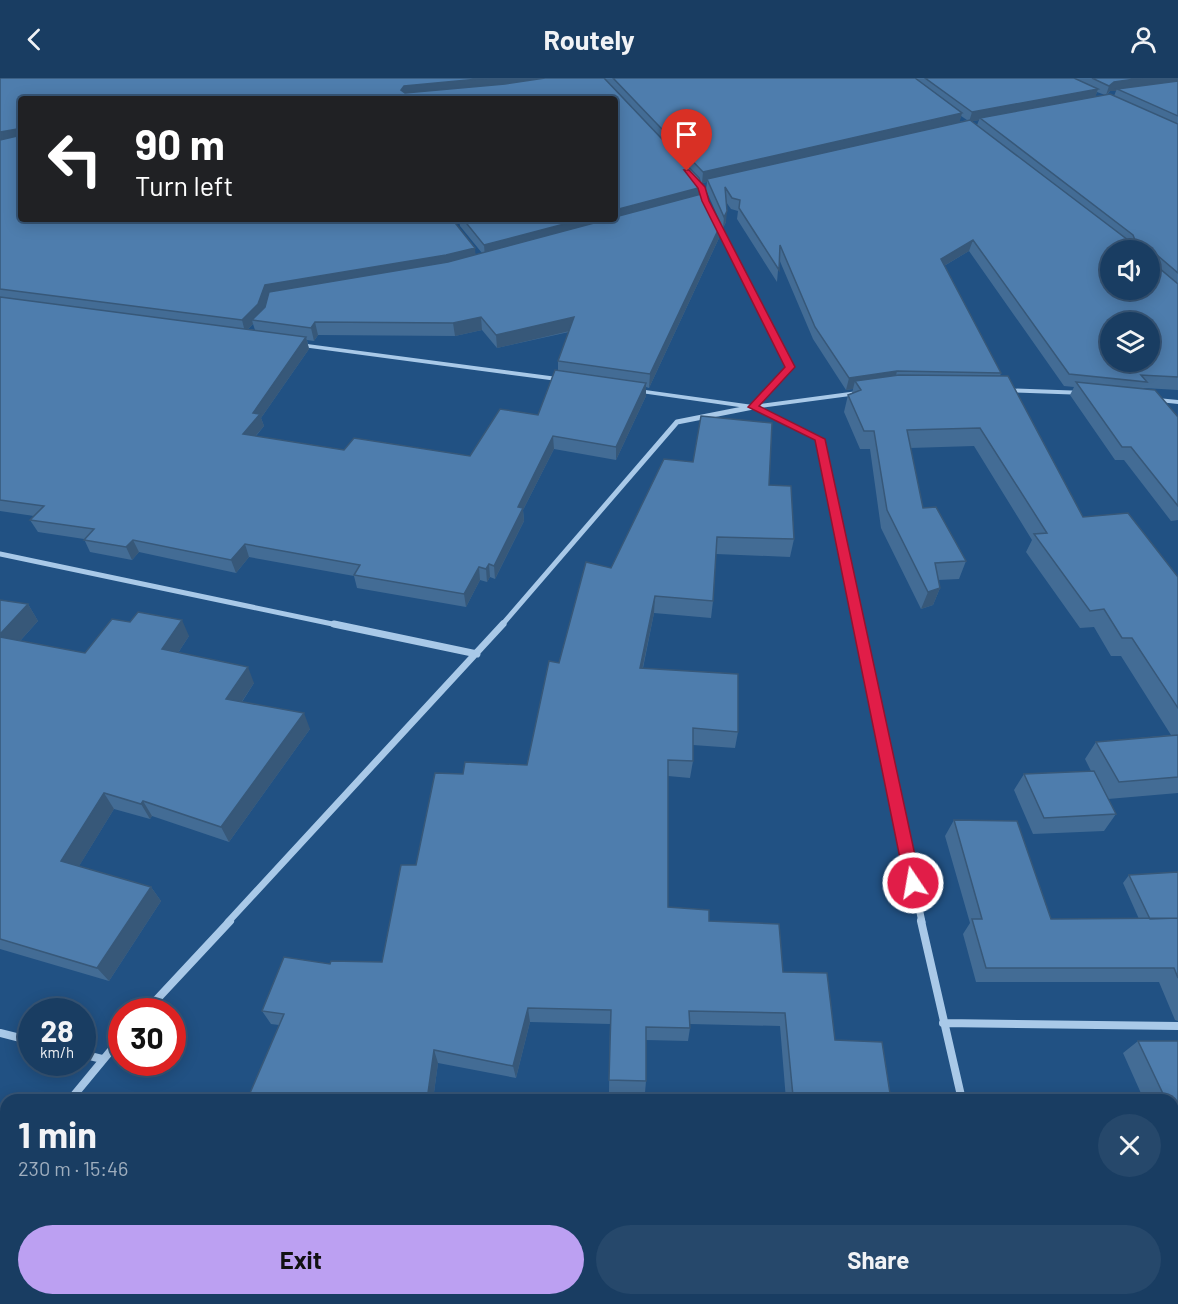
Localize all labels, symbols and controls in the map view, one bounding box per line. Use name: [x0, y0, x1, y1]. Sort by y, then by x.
icon: back: [18, 23, 51, 56]
text: Routely: [543, 23, 635, 55]
icon: person: [1127, 23, 1160, 56]
pin: [661, 109, 712, 171]
text: 90 m: [135, 118, 225, 168]
icon: arrive: [670, 118, 703, 151]
icon: left: [36, 120, 114, 198]
text: Turn left: [135, 169, 233, 201]
map controls: [1100, 240, 1160, 372]
button: sound: [1100, 240, 1160, 300]
button: layers: [1100, 312, 1160, 372]
position arrow: [881, 851, 945, 915]
speed limit sign: 30: [108, 998, 186, 1076]
text: 28: [40, 1012, 74, 1048]
text: km/h: [40, 1043, 74, 1061]
text: 1 min: [18, 1112, 97, 1155]
button: close: [1098, 1114, 1161, 1177]
text: 230 m · 15:46: [18, 1156, 128, 1180]
button: Exit: [18, 1225, 584, 1294]
button: Share: [596, 1225, 1161, 1294]

